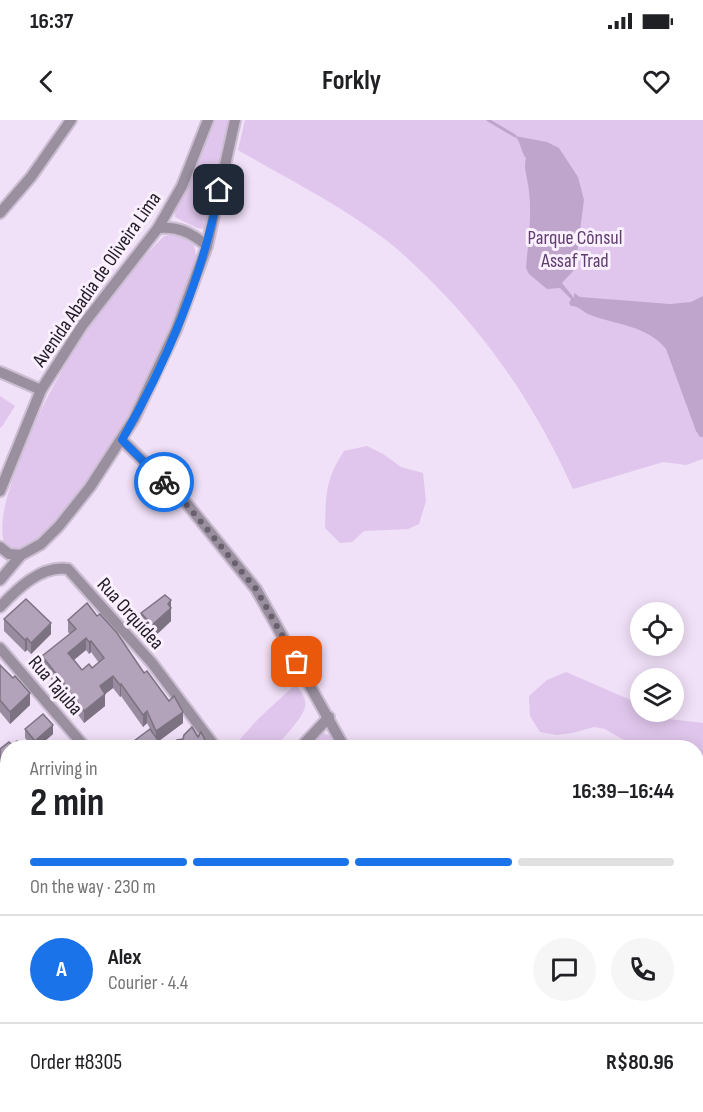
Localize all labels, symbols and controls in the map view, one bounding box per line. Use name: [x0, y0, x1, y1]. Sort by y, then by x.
text: 16:37: [30, 8, 73, 35]
icon: back: [30, 65, 63, 98]
text: Forkly: [322, 65, 381, 97]
icon: heart: [640, 65, 673, 98]
pin: [193, 164, 244, 215]
icon: home: [202, 173, 235, 206]
street label: Avenida Abadia de Oliveira Lima: [27, 188, 166, 372]
park label: Parque Cônsul Assaf Trad: [528, 226, 622, 273]
courier: [134, 452, 194, 512]
icon: bike: [148, 466, 181, 499]
street label: Rua Orquídea: [92, 573, 169, 654]
map controls: [630, 602, 684, 722]
button: locate: [630, 602, 684, 656]
pin: [271, 636, 322, 687]
icon: bag: [280, 645, 313, 678]
street label: Rua Tajuba: [23, 651, 88, 720]
button: layers: [630, 668, 684, 722]
text: Arriving in: [30, 757, 98, 781]
text: 16:39–16:44: [573, 778, 674, 805]
text: 2 min: [30, 780, 104, 827]
text: On the way · 230 m: [30, 875, 156, 899]
button: chat: [533, 938, 596, 1001]
button: phone: [611, 938, 674, 1001]
text: Alex: [108, 944, 141, 971]
text: A: [56, 956, 67, 983]
text: Courier · 4.4: [108, 971, 188, 995]
text: Order #8305: [30, 1049, 122, 1076]
text: R$80.96: [606, 1049, 674, 1076]

